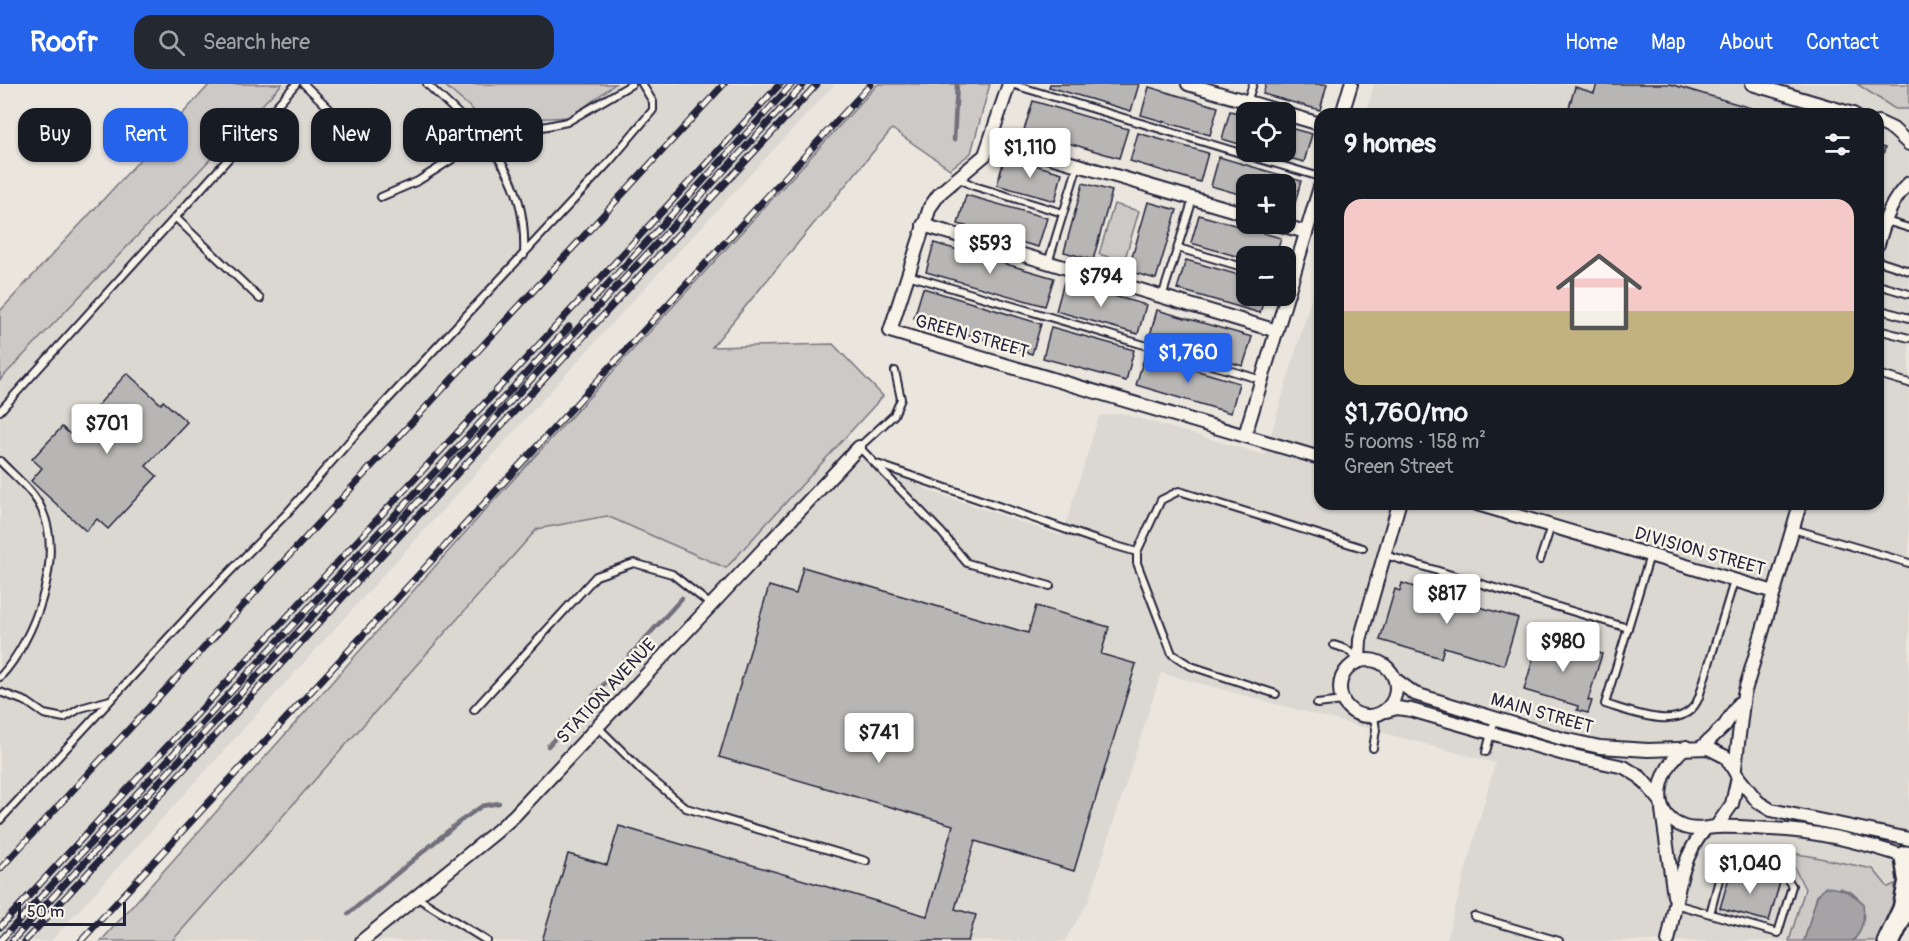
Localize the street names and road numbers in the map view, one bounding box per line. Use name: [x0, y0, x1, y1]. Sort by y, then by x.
street label: GREEN STREET: [912, 309, 1031, 364]
street label: DIVISION STREET: [1632, 522, 1768, 581]
street label: STATION AVENUE: [552, 634, 661, 749]
street label: MAIN STREET: [1488, 688, 1596, 739]

